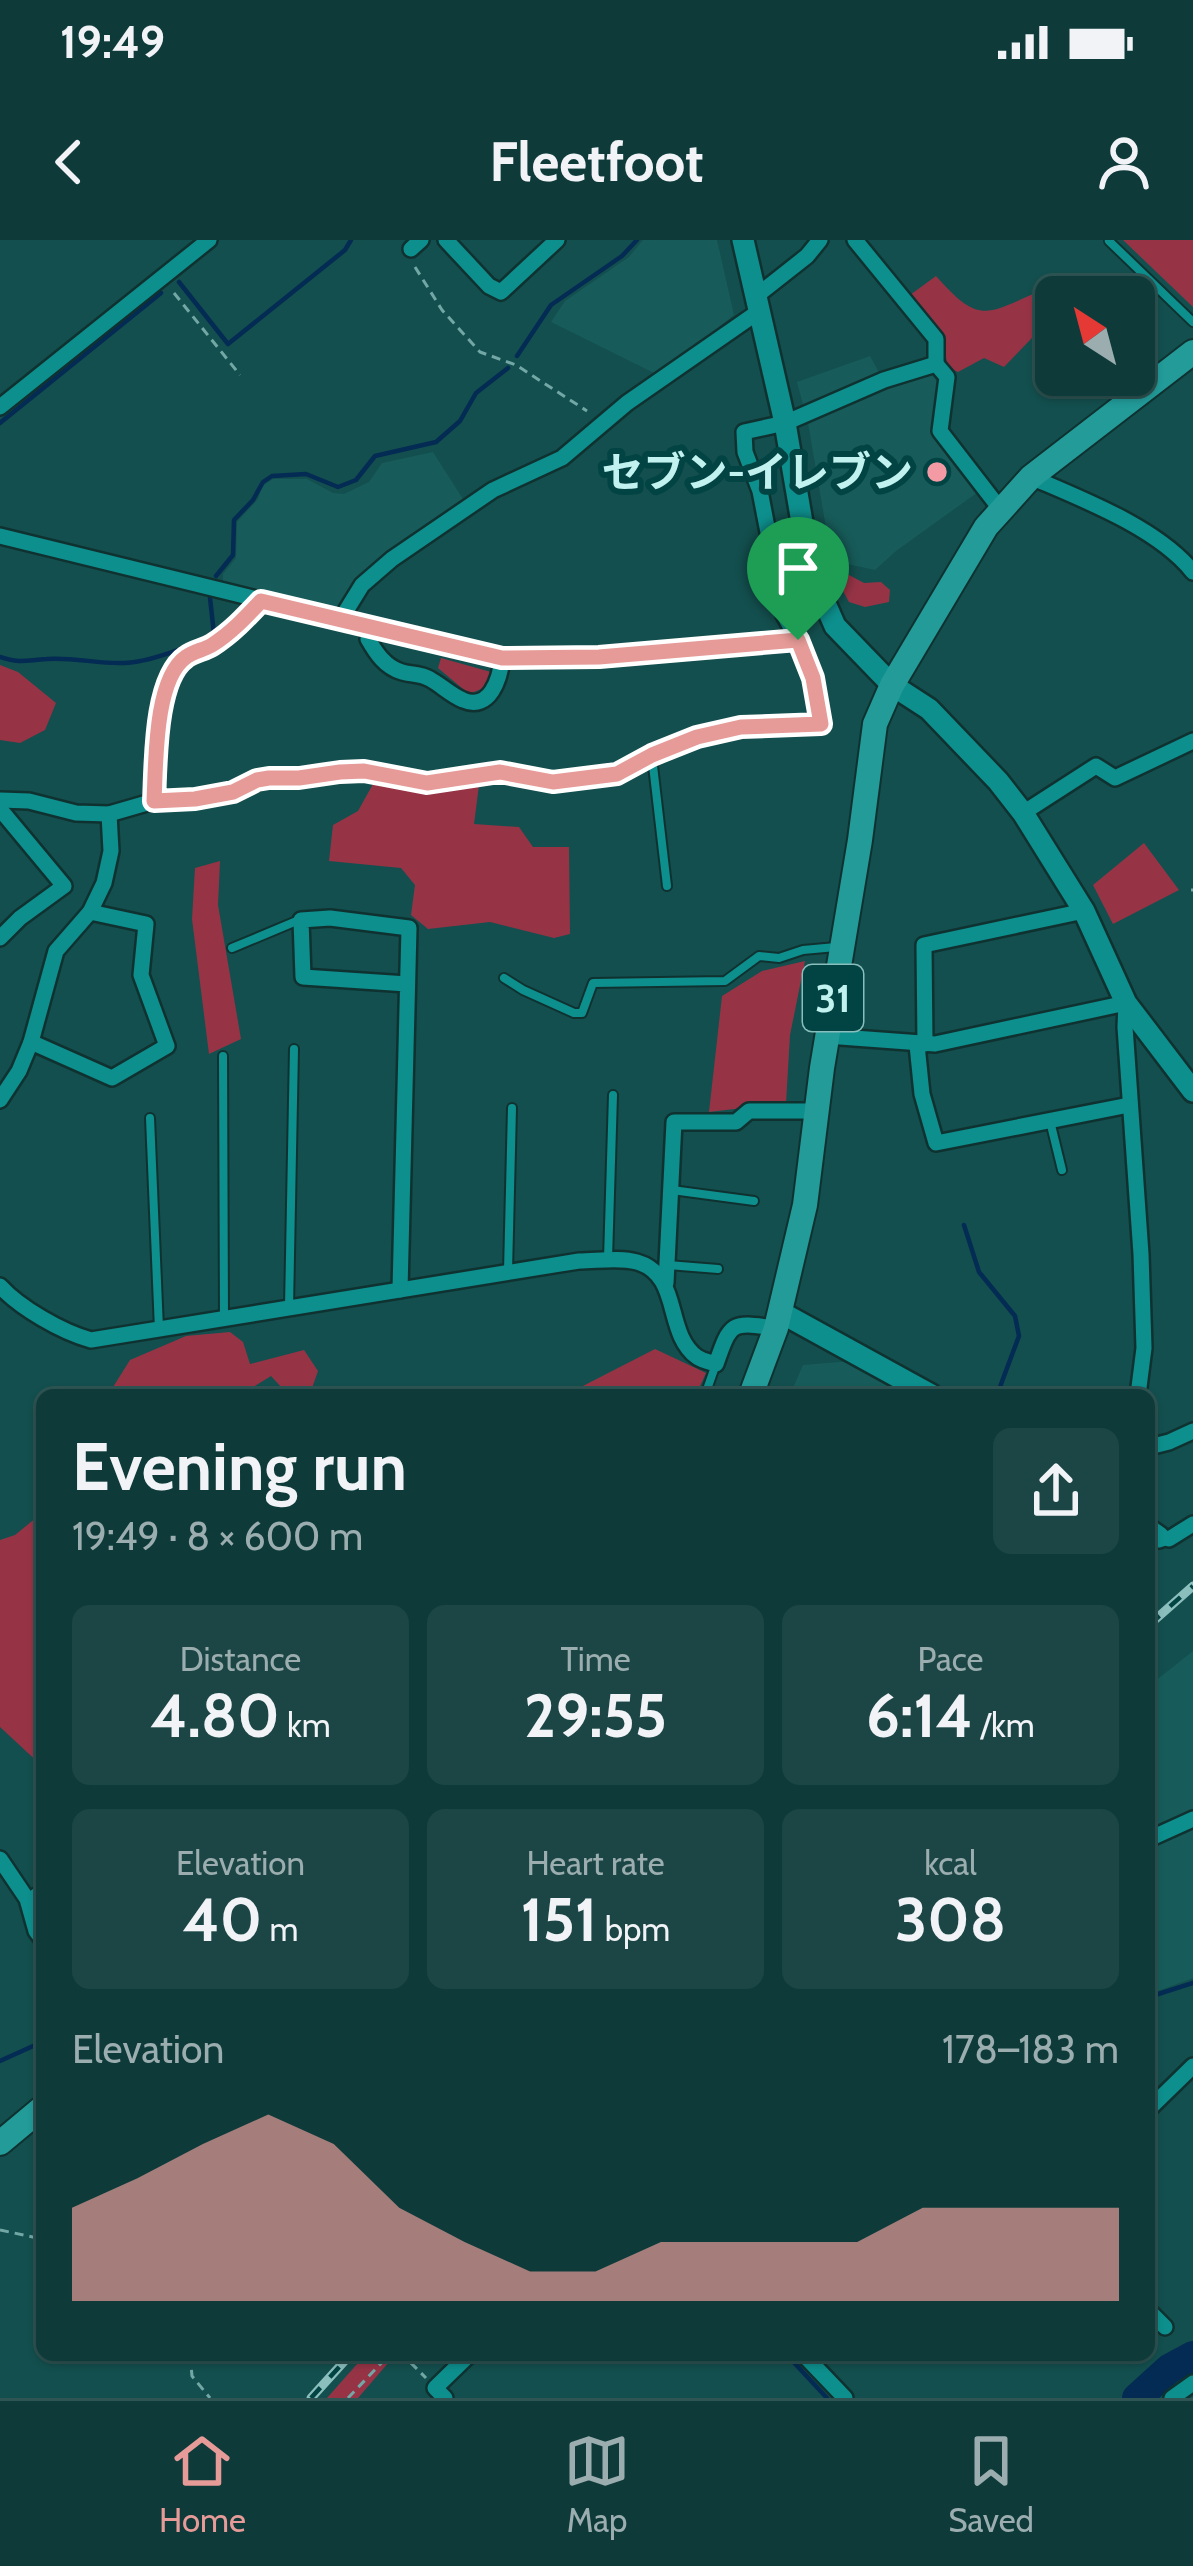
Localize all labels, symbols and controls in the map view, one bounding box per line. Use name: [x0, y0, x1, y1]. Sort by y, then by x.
text: 19:49: [60, 15, 165, 69]
icon: back: [36, 129, 102, 195]
text: Fleetfoot: [489, 129, 704, 195]
icon: person: [1091, 129, 1157, 195]
north arrow: [1035, 276, 1155, 396]
map controls: [1035, 276, 1155, 396]
place label: セブン-イレブン: [601, 446, 913, 498]
marker: セブン-イレブン: [924, 459, 950, 485]
pin: [747, 517, 849, 640]
icon: arrive: [765, 535, 831, 601]
road number: 31: [803, 965, 863, 1031]
text: Evening run: [72, 1426, 407, 1507]
button: share: [993, 1428, 1119, 1554]
text: 19:49 · 8 × 600 m: [72, 1512, 363, 1560]
text: Distance: [180, 1639, 301, 1679]
text: Time: [560, 1639, 631, 1679]
text: Pace: [918, 1639, 983, 1679]
text: 4.80: [150, 1679, 280, 1752]
text: 29:55: [524, 1679, 667, 1752]
text: 6:14: [866, 1679, 973, 1752]
text: km: [280, 1705, 331, 1745]
text: /km: [973, 1705, 1035, 1745]
text: Elevation: [176, 1843, 305, 1883]
text: Heart rate: [526, 1843, 665, 1883]
text: kcal: [924, 1843, 977, 1883]
text: 40: [183, 1883, 262, 1956]
text: 151: [521, 1883, 597, 1956]
text: 308: [895, 1883, 1006, 1956]
text: m: [262, 1909, 299, 1949]
text: bpm: [597, 1909, 670, 1949]
text: Elevation: [72, 2025, 224, 2073]
text: 178–183 m: [942, 2025, 1119, 2073]
tab: Home: [159, 2428, 246, 2540]
tab: Map: [564, 2428, 630, 2540]
tab: Saved: [948, 2428, 1034, 2540]

